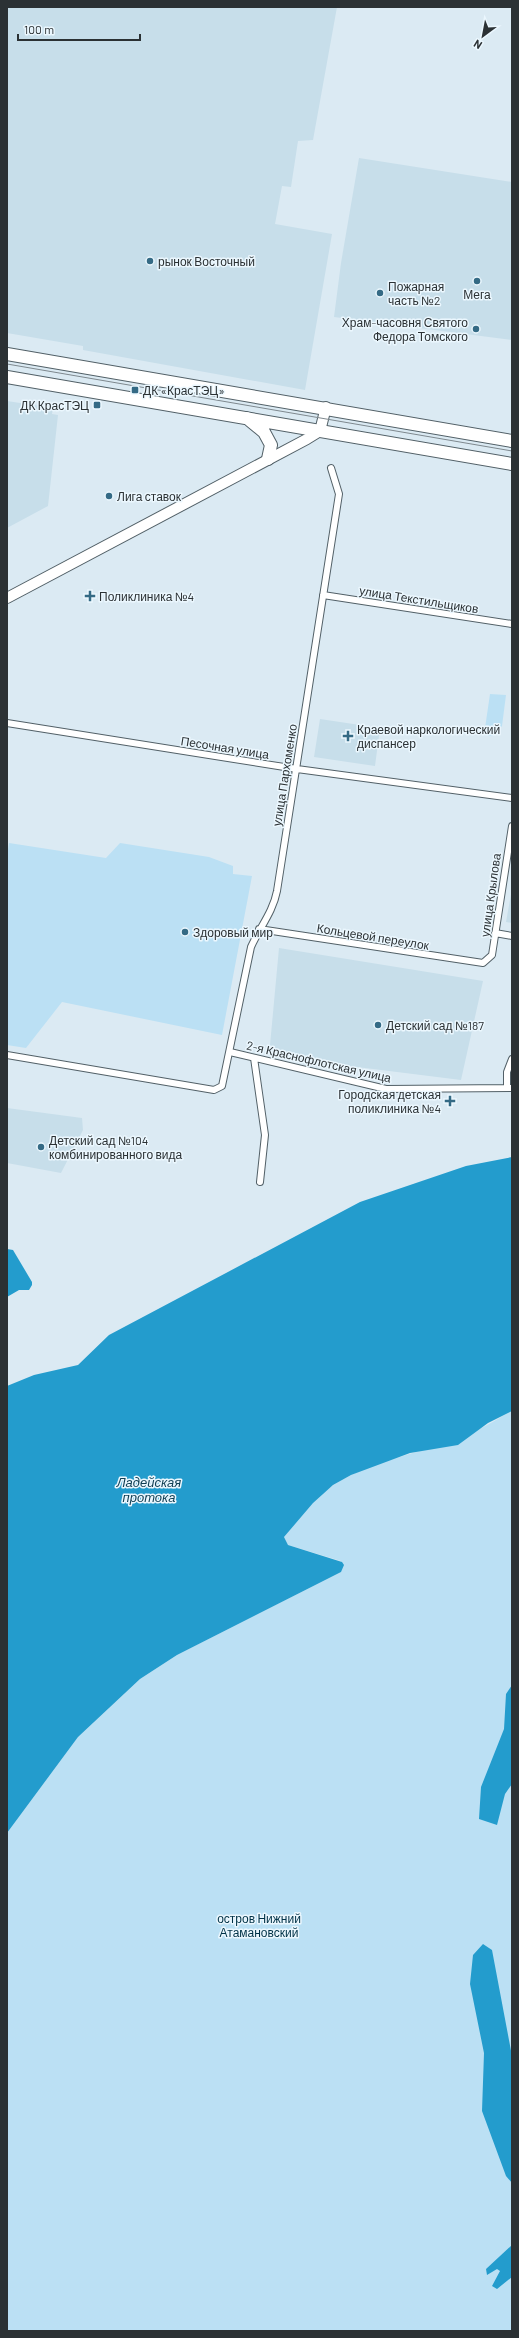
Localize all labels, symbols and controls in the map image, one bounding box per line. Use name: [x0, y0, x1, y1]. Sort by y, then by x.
scale bar: [18, 16, 140, 42]
north arrow: [463, 16, 503, 56]
text: 100 m: [24, 22, 54, 36]
text: N: [471, 37, 484, 52]
place label: рынок Восточный: [158, 254, 255, 269]
marker: рынок Восточный: [145, 256, 155, 266]
marker: Мега: [472, 276, 482, 286]
place label: Пожарная часть №2: [388, 279, 444, 307]
place label: Мега: [463, 287, 491, 301]
marker: Пожарная часть №2: [375, 288, 385, 298]
place label: Храм-часовня Святого Федора Томского: [342, 315, 468, 344]
marker: Храм-часовня Святого Федора Томского: [471, 324, 481, 334]
place label: ДК «КрасТЭЦ»: [143, 383, 225, 398]
marker: ДК «КрасТЭЦ»: [130, 385, 140, 395]
place label: ДК КрасТЭЦ: [20, 398, 89, 413]
marker: ДК КрасТЭЦ: [92, 400, 102, 410]
place label: Лига ставок: [117, 489, 182, 503]
marker: Лига ставок: [104, 491, 114, 501]
street label: улица Текстильщиков: [358, 583, 480, 616]
place label: Поликлиника №4: [99, 589, 194, 603]
marker: Поликлиника №4: [84, 590, 96, 602]
place label: Краевой наркологический диспансер: [357, 722, 500, 751]
street label: улица Пархоменко: [269, 723, 300, 827]
marker: Краевой наркологический диспансер: [342, 730, 354, 742]
street label: Песочная улица: [180, 733, 271, 762]
street label: улица Крылова: [477, 852, 504, 938]
street label: Кольцевой переулок: [316, 920, 431, 953]
place label: Здоровый мир: [193, 925, 273, 940]
marker: Здоровый мир: [180, 927, 190, 937]
place label: Детский сад №187: [386, 1018, 484, 1033]
marker: Детский сад №187: [373, 1020, 383, 1030]
street label: 2-я Краснофлотская улица: [245, 1037, 393, 1086]
place label: Городская детская поликлиника №4: [338, 1087, 441, 1115]
marker: Городская детская поликлиника №4: [444, 1095, 456, 1107]
place label: Детский сад №104 комбинированного вида: [49, 1133, 183, 1162]
marker: Детский сад №104 комбинированного вида: [36, 1142, 46, 1152]
water label: Ладейская протока: [116, 1474, 181, 1505]
park label: остров Нижний Атамановский: [217, 1911, 301, 1939]

